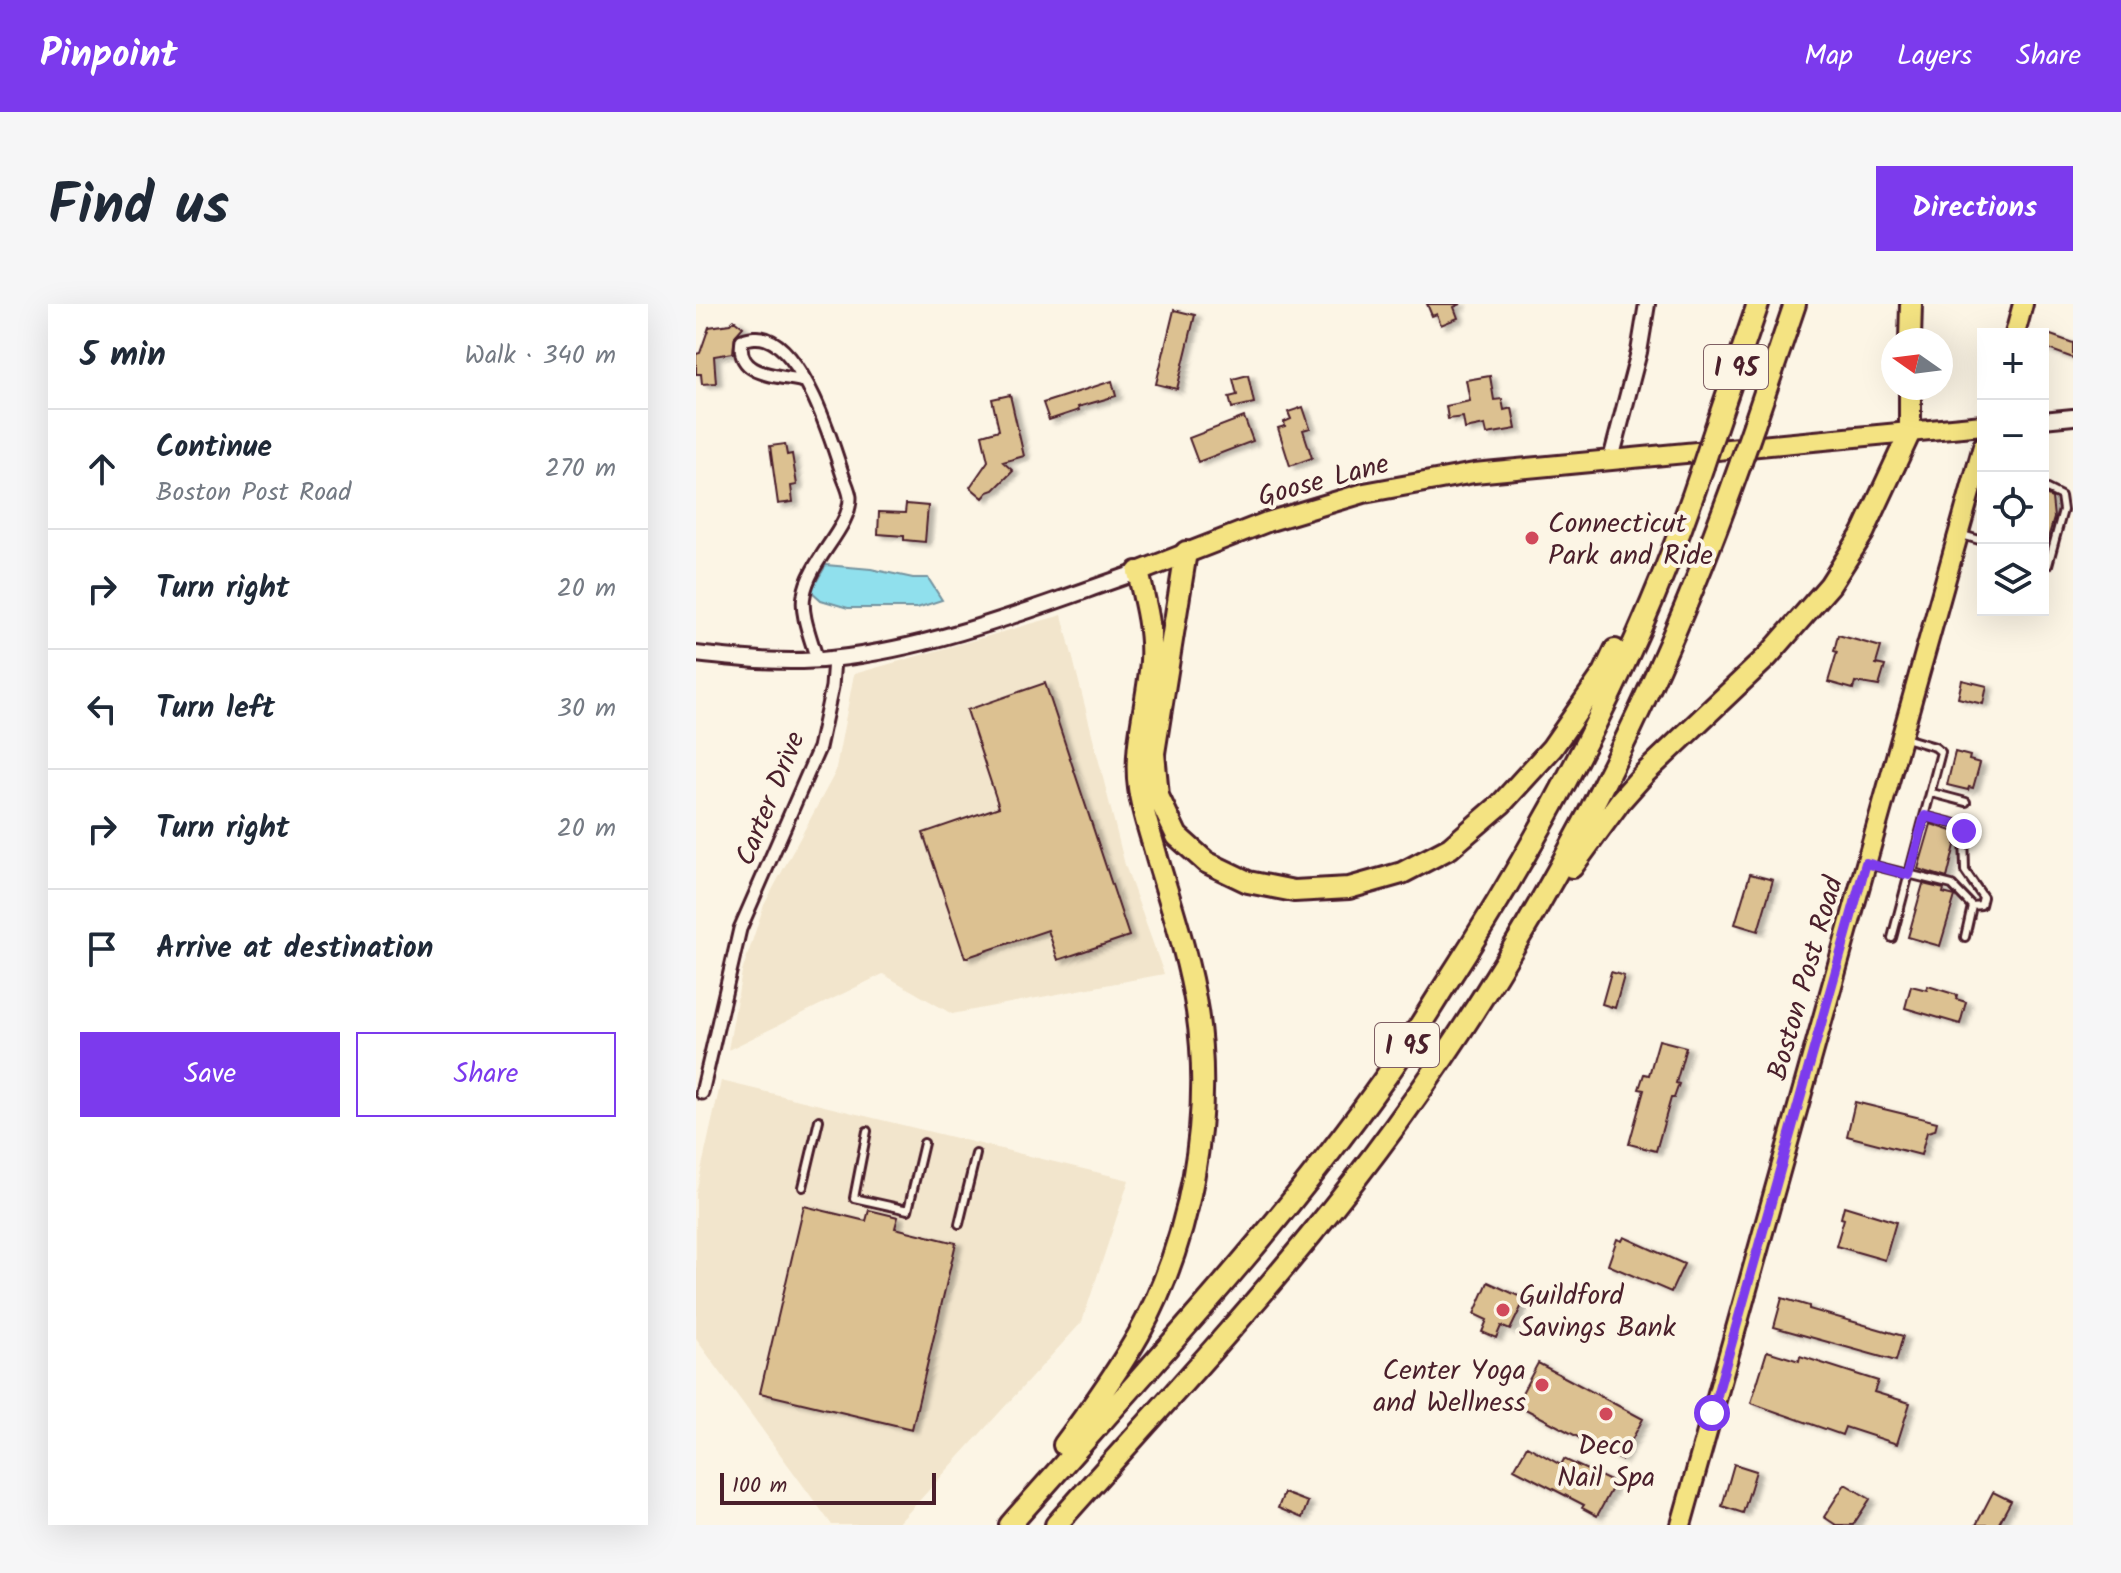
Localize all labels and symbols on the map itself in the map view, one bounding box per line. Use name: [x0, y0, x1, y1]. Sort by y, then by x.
north arrow: [1881, 328, 1953, 400]
road number: I 95: [1704, 345, 1768, 389]
street label: Goose Lane: [1253, 442, 1395, 521]
place label: Connecticut Park and Ride: [1548, 502, 1713, 579]
marker: Connecticut Park and Ride: [1523, 529, 1541, 547]
street label: Carter Drive: [724, 725, 819, 873]
route end: [1946, 813, 1982, 849]
street label: Boston Post Road: [1756, 871, 1857, 1086]
road number: I 95: [1375, 1023, 1439, 1067]
place label: Guildford Savings Bank: [1519, 1274, 1677, 1351]
marker: Guildford Savings Bank: [1494, 1301, 1512, 1319]
place label: Center Yoga and Wellness: [1373, 1349, 1526, 1426]
marker: Center Yoga and Wellness: [1533, 1376, 1551, 1394]
route start: [1694, 1395, 1730, 1431]
marker: Deco Nail Spa: [1597, 1405, 1615, 1423]
place label: Deco Nail Spa: [1557, 1424, 1655, 1501]
scale bar: [720, 1469, 936, 1505]

